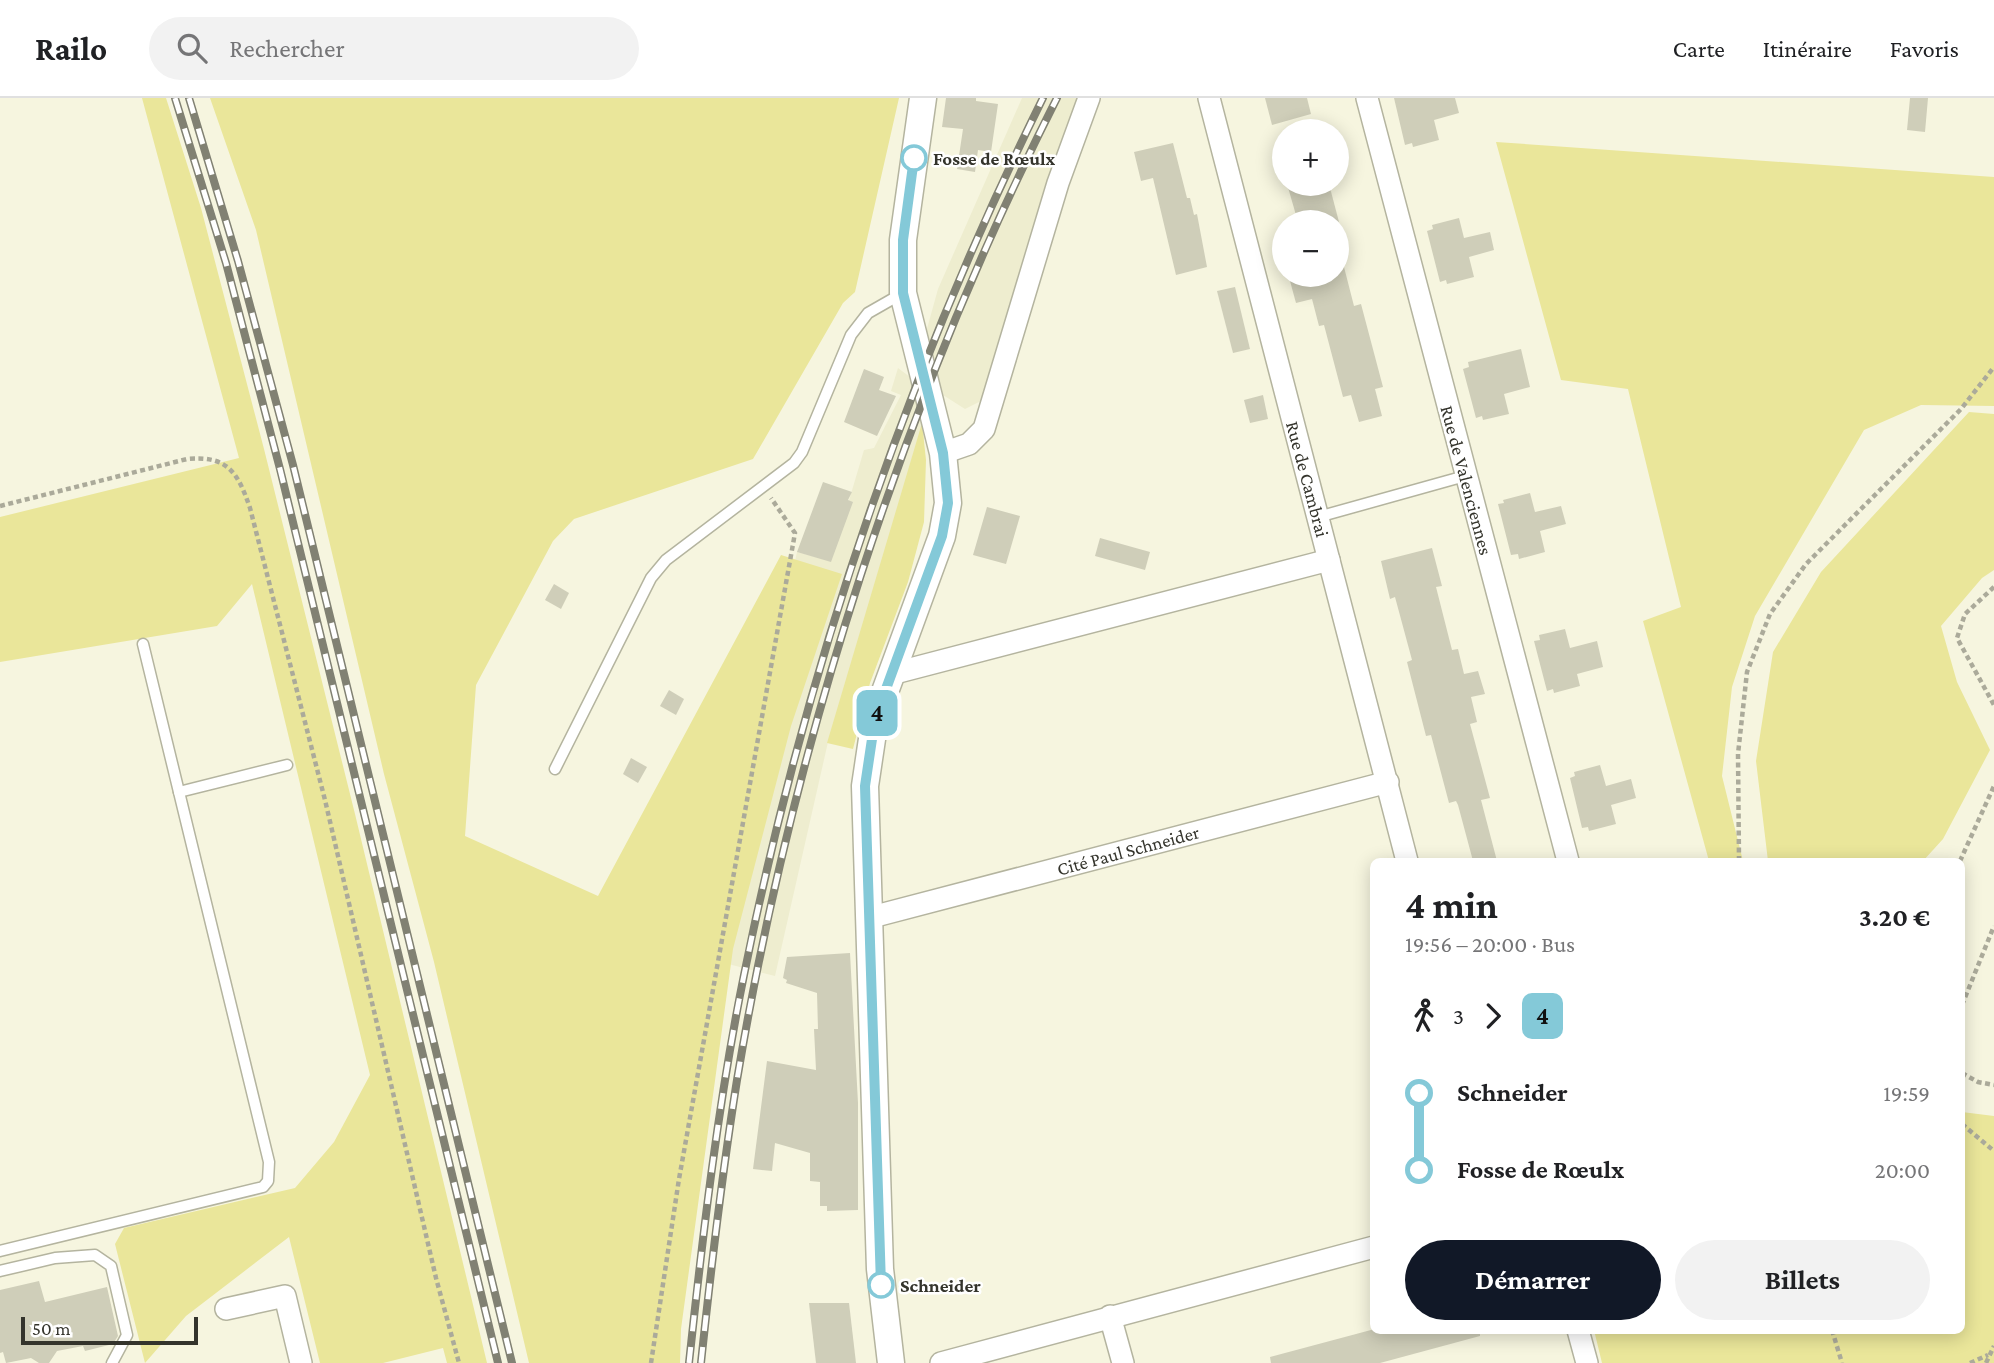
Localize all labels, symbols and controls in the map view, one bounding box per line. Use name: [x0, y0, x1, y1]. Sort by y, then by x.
search box: [149, 17, 639, 80]
icon: search: [173, 29, 211, 67]
text: Railo: [35, 30, 107, 67]
text: Rechercher: [229, 34, 345, 63]
text: Carte: [1673, 35, 1725, 62]
text: Itinéraire: [1763, 35, 1852, 62]
text: Favoris: [1890, 35, 1959, 62]
map controls: [1272, 119, 1349, 287]
button: +: [1272, 119, 1349, 196]
marker: Fosse de Rœulx: [901, 145, 927, 171]
place label: Fosse de Rœulx: [933, 148, 1056, 169]
button: −: [1272, 210, 1349, 287]
street label: Rue de Valenciennes: [1436, 403, 1497, 557]
street label: Rue de Cambrai: [1282, 419, 1333, 539]
line badge: 4: [854, 690, 900, 736]
text: 4: [871, 699, 883, 726]
street label: Cité Paul Schneider: [1055, 821, 1202, 880]
text: 4 min: [1405, 884, 1498, 926]
text: 3.20 €: [1859, 903, 1930, 932]
text: 19:56 – 20:00 · Bus: [1405, 931, 1575, 957]
icon: walk: [1405, 997, 1443, 1035]
icon: forward: [1474, 997, 1512, 1035]
text: 4: [1536, 1002, 1549, 1029]
text: 3: [1453, 1003, 1464, 1029]
text: Schneider: [1457, 1078, 1568, 1107]
text: 19:59: [1883, 1080, 1930, 1106]
text: Fosse de Rœulx: [1457, 1155, 1624, 1184]
text: 20:00: [1875, 1157, 1930, 1183]
button: Démarrer: [1405, 1240, 1661, 1320]
button: Billets: [1675, 1240, 1930, 1320]
marker: Schneider: [868, 1272, 894, 1298]
place label: Schneider: [900, 1275, 981, 1296]
scale bar: [21, 1314, 198, 1346]
text: 50 m: [32, 1318, 71, 1339]

